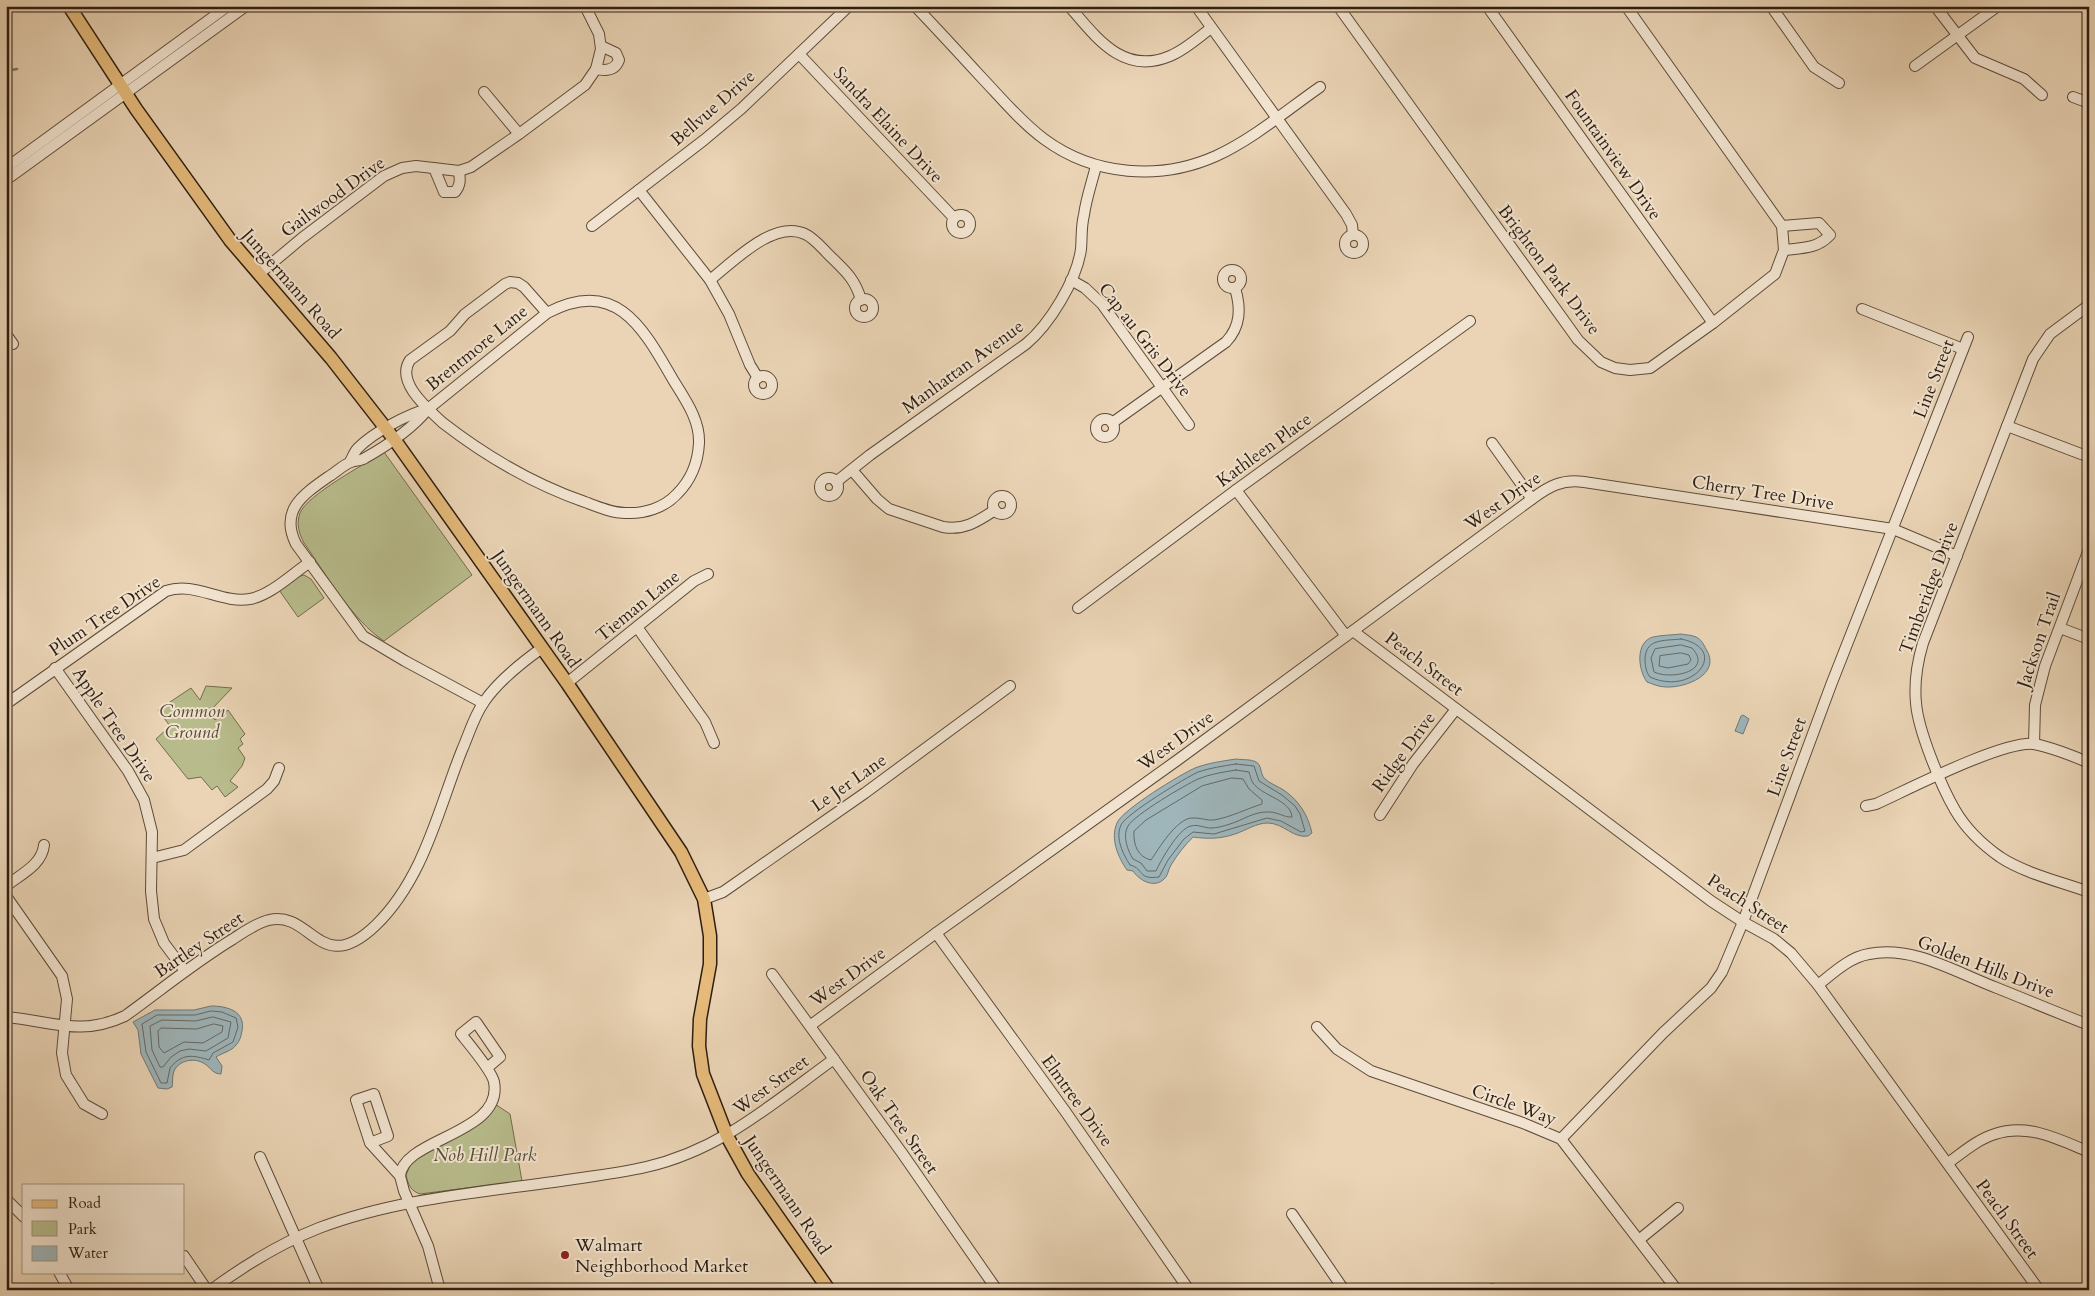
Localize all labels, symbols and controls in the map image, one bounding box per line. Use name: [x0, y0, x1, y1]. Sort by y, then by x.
street label: Sandra Elaine Drive: [827, 61, 949, 189]
street label: Bellvue Drive: [665, 64, 761, 152]
street label: Fountainview Drive: [1559, 85, 1667, 225]
street label: Gailwood Drive: [276, 151, 390, 243]
street label: Brighton Park Drive: [1492, 200, 1606, 340]
street label: Jungermann Road: [234, 221, 346, 345]
street label: Cap au Gris Drive: [1092, 278, 1198, 402]
street label: Brentmore Lane: [421, 299, 533, 397]
street label: Manhattan Avenue: [897, 314, 1029, 420]
street label: Line Street: [1908, 336, 1961, 422]
street label: Kathleen Place: [1211, 407, 1317, 493]
street label: West Drive: [1459, 465, 1546, 537]
street label: Cherry Tree Drive: [1690, 469, 1836, 517]
street label: Timberidge Drive: [1893, 518, 1965, 658]
street label: Jungermann Road: [484, 542, 586, 673]
street label: Tieman Lane: [591, 564, 685, 648]
street label: Plum Tree Drive: [44, 569, 166, 663]
street label: Jackson Trail: [2010, 588, 2067, 694]
street label: Peach Street: [1379, 626, 1469, 702]
street label: Apple Tree Drive: [66, 662, 162, 788]
park label: Common Ground: [159, 699, 225, 745]
street label: West Drive: [1132, 705, 1219, 778]
street label: Ridge Drive: [1366, 707, 1442, 797]
street label: Line Street: [1761, 714, 1813, 800]
street label: Le Jer Lane: [806, 748, 892, 818]
street label: Peach Street: [1702, 868, 1794, 940]
street label: Bartley Street: [149, 906, 249, 984]
street label: Golden Hills Drive: [1914, 929, 2058, 1005]
street label: West Drive: [804, 941, 891, 1014]
street label: West Street: [727, 1049, 814, 1122]
street label: Elmtree Drive: [1035, 1050, 1119, 1152]
street label: Oak Tree Street: [854, 1065, 944, 1179]
street label: Circle Way: [1468, 1078, 1560, 1132]
street label: Jungermann Road: [736, 1128, 836, 1260]
park label: Nob Hill Park: [434, 1143, 537, 1168]
street label: Peach Street: [1970, 1174, 2045, 1264]
legend: [22, 1184, 185, 1274]
text: Road: [68, 1193, 101, 1213]
text: Park: [68, 1219, 97, 1239]
place label: Walmart Neighborhood Market: [574, 1233, 748, 1279]
text: Water: [67, 1243, 109, 1263]
marker: Walmart Neighborhood Market: [559, 1249, 571, 1261]

